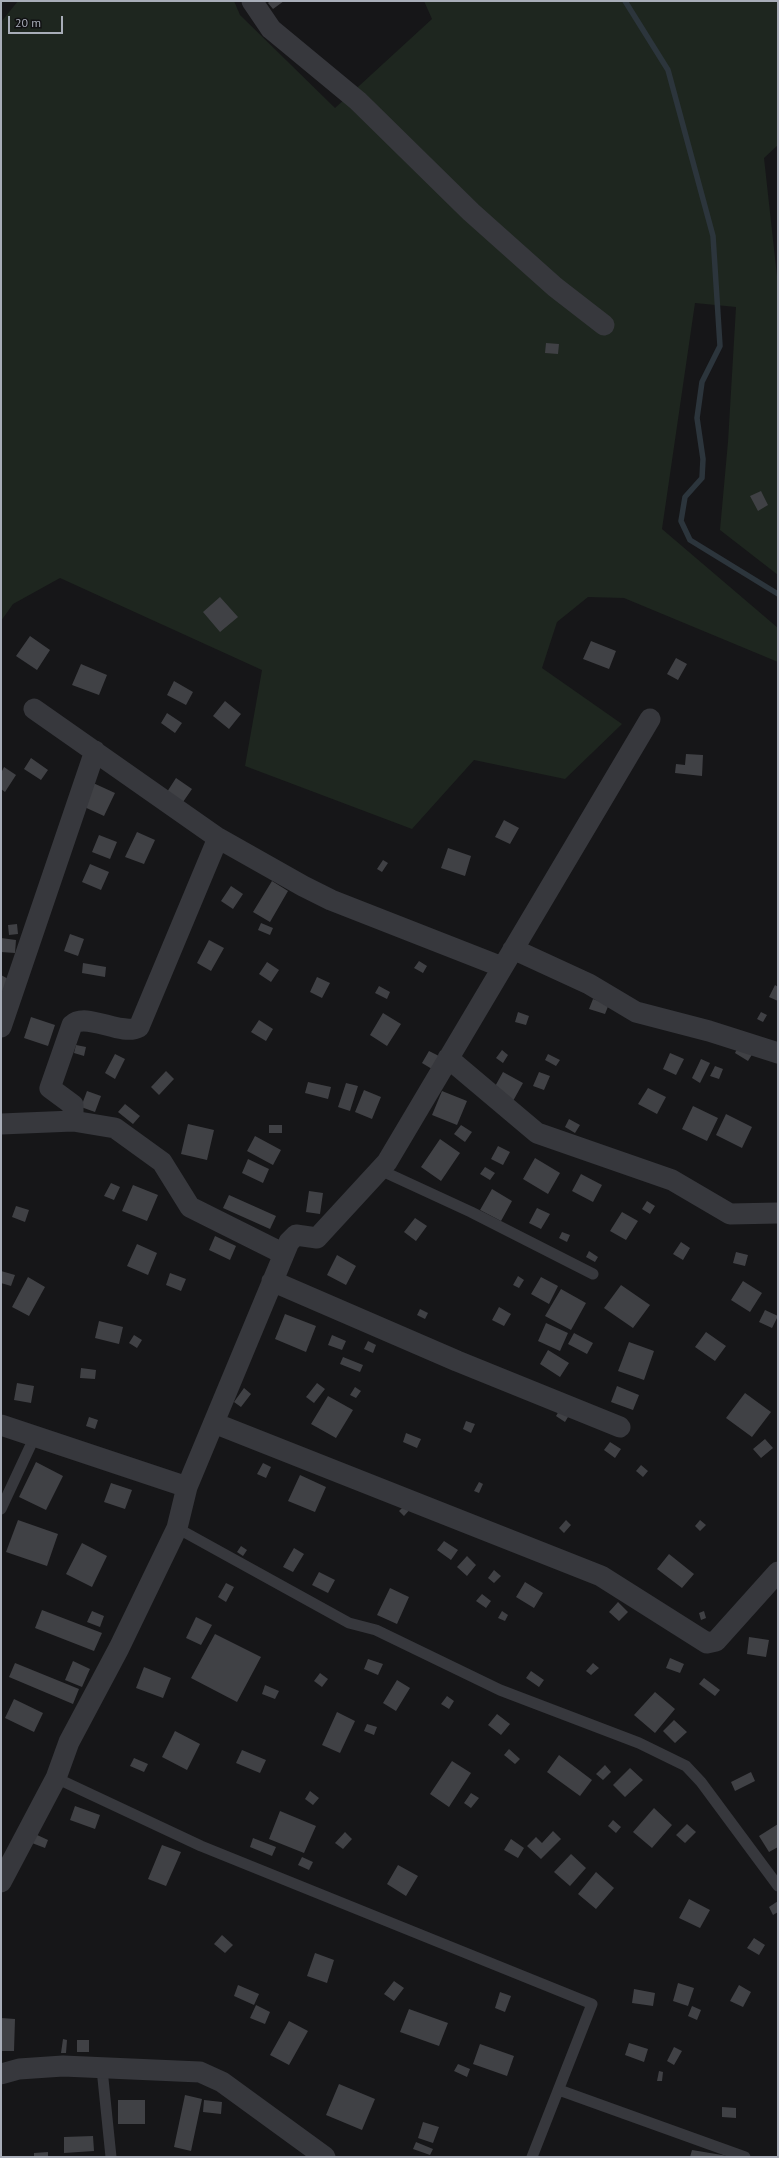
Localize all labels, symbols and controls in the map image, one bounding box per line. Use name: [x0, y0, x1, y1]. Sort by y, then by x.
scale bar: [10, 8, 65, 34]
text: 20 m: [15, 15, 41, 30]

